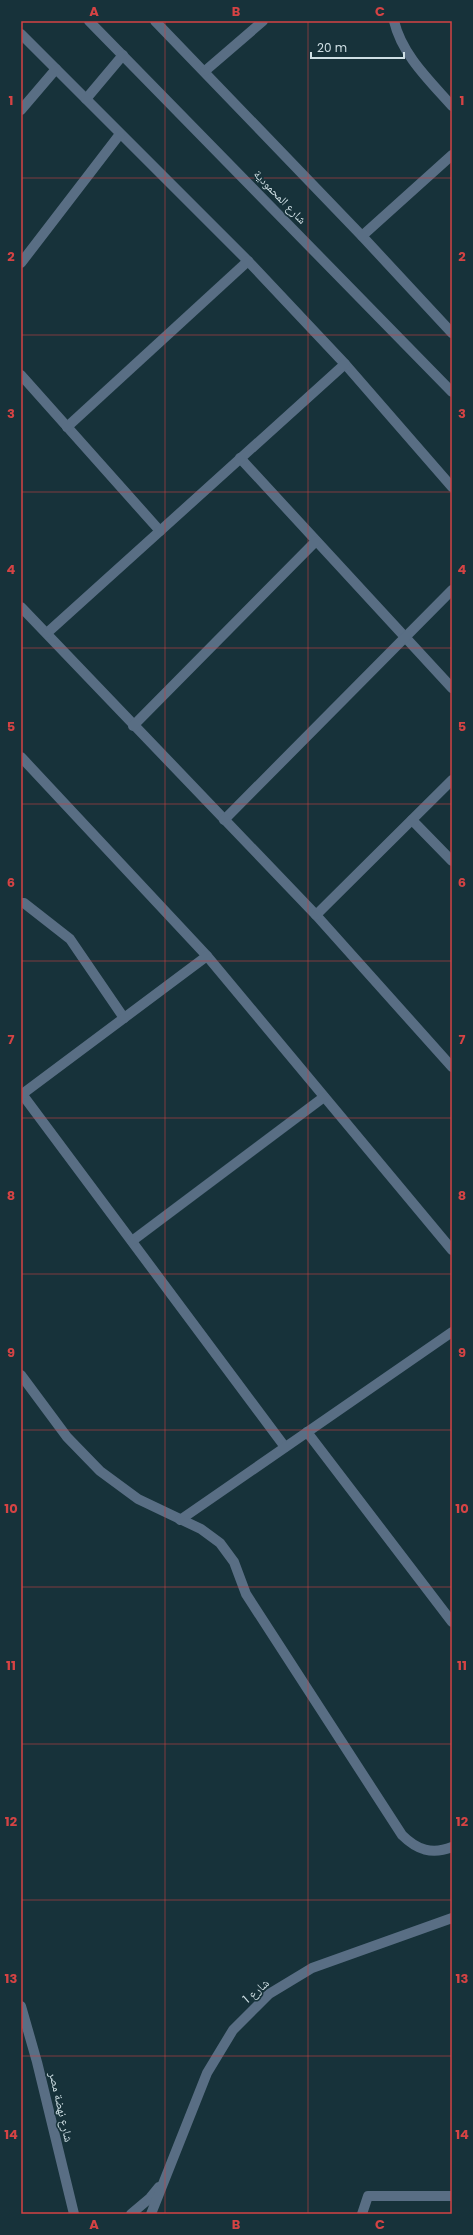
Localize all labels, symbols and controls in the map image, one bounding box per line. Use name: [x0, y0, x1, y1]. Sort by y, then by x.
text: A: [89, 2, 99, 21]
text: B: [232, 2, 241, 21]
text: C: [375, 2, 385, 21]
scale bar: [311, 34, 404, 60]
text: 20 m: [317, 39, 347, 56]
text: 1: [9, 91, 13, 110]
text: 1: [460, 91, 464, 110]
street label: شارع المحمودية: [250, 166, 311, 228]
text: 2: [7, 247, 15, 266]
text: 2: [458, 247, 466, 266]
text: 3: [7, 404, 15, 423]
text: 3: [458, 404, 466, 423]
text: 4: [7, 560, 16, 579]
text: 4: [458, 560, 467, 579]
text: 5: [7, 717, 15, 736]
text: 5: [458, 717, 466, 736]
text: 6: [7, 873, 15, 892]
text: 6: [458, 873, 466, 892]
text: 7: [8, 1030, 15, 1049]
text: 7: [459, 1030, 466, 1049]
text: 8: [7, 1186, 15, 1205]
text: 8: [458, 1186, 466, 1205]
text: 9: [7, 1343, 15, 1362]
text: 9: [458, 1343, 466, 1362]
text: 10: [4, 1499, 18, 1518]
text: 10: [455, 1499, 469, 1518]
text: 11: [6, 1656, 16, 1675]
text: 11: [457, 1656, 467, 1675]
text: 12: [5, 1812, 18, 1831]
text: 12: [456, 1812, 469, 1831]
text: 13: [5, 1969, 18, 1988]
text: 13: [456, 1969, 469, 1988]
street label: شارع 1: [239, 1974, 273, 2007]
street label: شارع نهضة مصر: [45, 2069, 78, 2144]
text: 14: [4, 2125, 18, 2144]
text: 14: [455, 2125, 469, 2144]
text: A: [89, 2215, 99, 2234]
text: B: [232, 2215, 241, 2234]
text: C: [375, 2215, 385, 2234]

